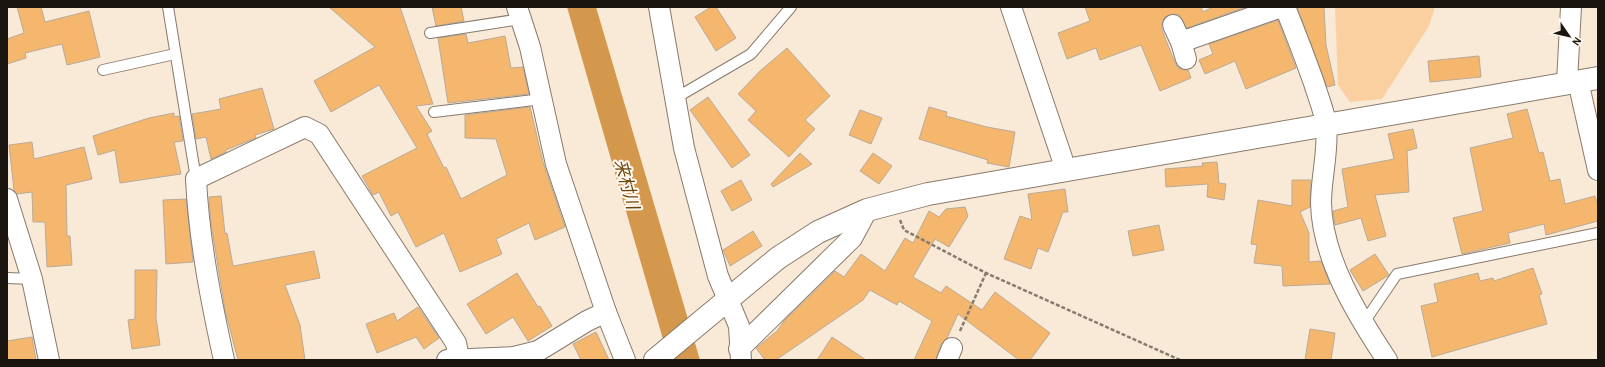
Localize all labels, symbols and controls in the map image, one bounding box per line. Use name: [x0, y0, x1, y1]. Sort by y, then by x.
north arrow: [1549, 16, 1589, 56]
text: N: [1570, 35, 1584, 48]
water label: 来村川: [612, 157, 643, 213]

